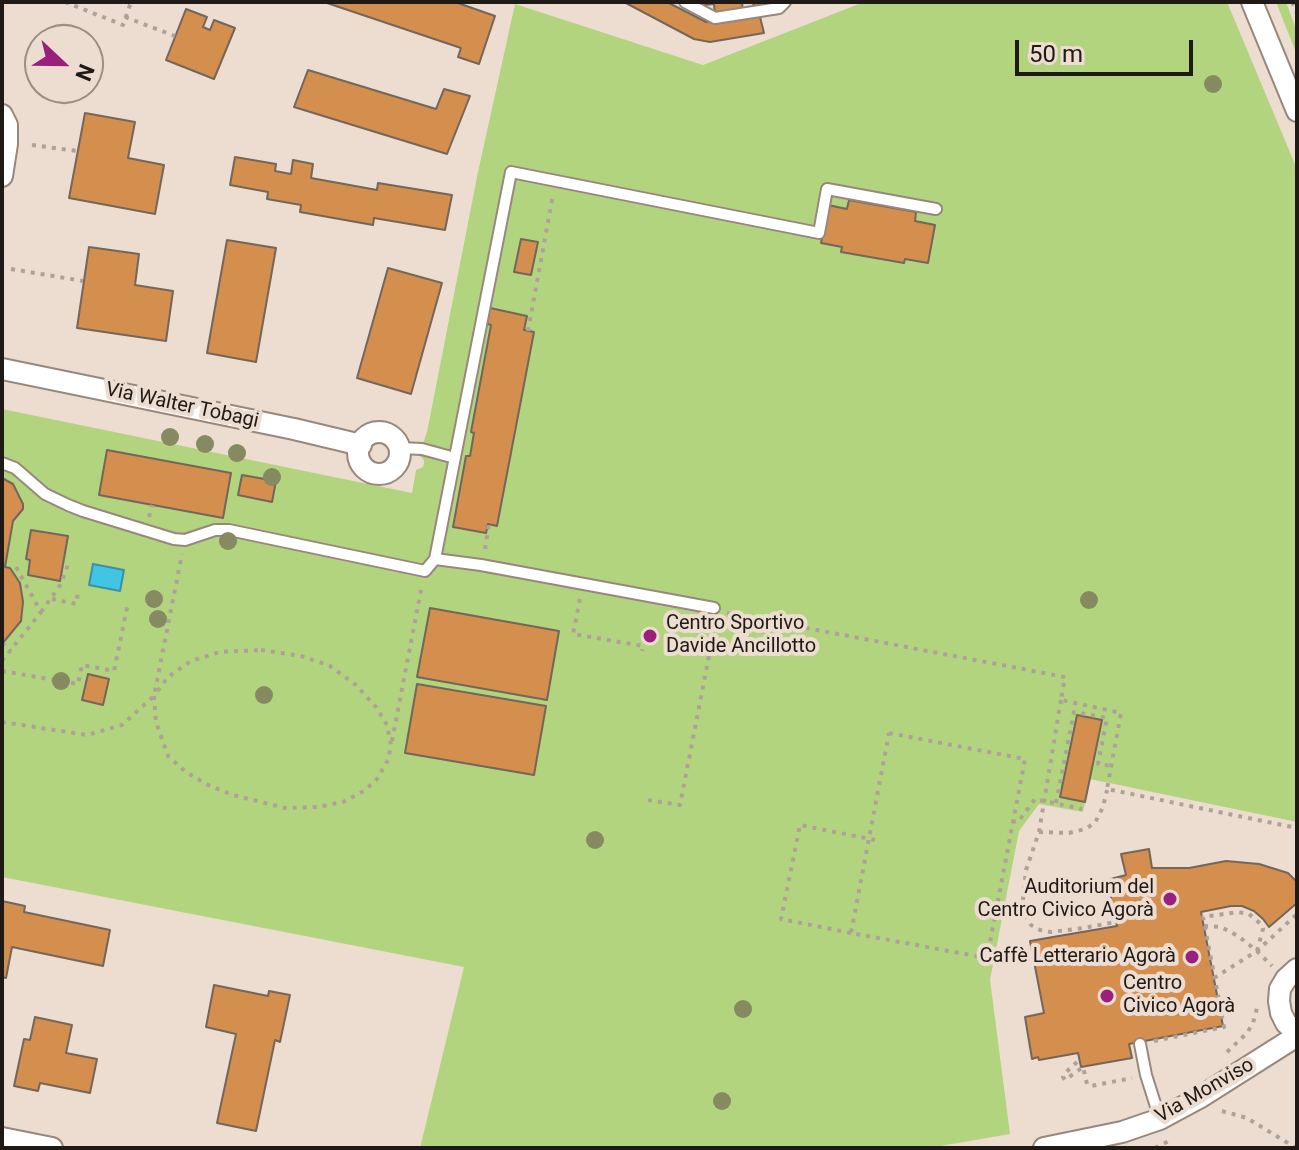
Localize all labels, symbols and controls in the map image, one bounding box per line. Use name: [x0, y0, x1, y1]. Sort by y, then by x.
north arrow: [24, 24, 104, 104]
scale bar: [1019, 24, 1197, 74]
text: 50 m: [1029, 40, 1083, 68]
text: N: [70, 61, 99, 84]
street label: Via Walter Tobagi: [103, 378, 261, 434]
place label: Centro Sportivo Davide Ancillotto: [666, 612, 816, 659]
marker: Centro Sportivo Davide Ancillotto: [641, 627, 659, 645]
place label: Auditorium del Centro Civico Agorà: [978, 876, 1154, 923]
marker: Auditorium del Centro Civico Agorà: [1161, 890, 1179, 908]
place label: Caffè Letterario Agorà: [980, 945, 1176, 969]
marker: Caffè Letterario Agorà: [1183, 948, 1201, 966]
place label: Centro Civico Agorà: [1123, 972, 1235, 1019]
marker: Centro Civico Agorà: [1098, 987, 1116, 1005]
street label: Via Monviso: [1152, 1053, 1258, 1129]

